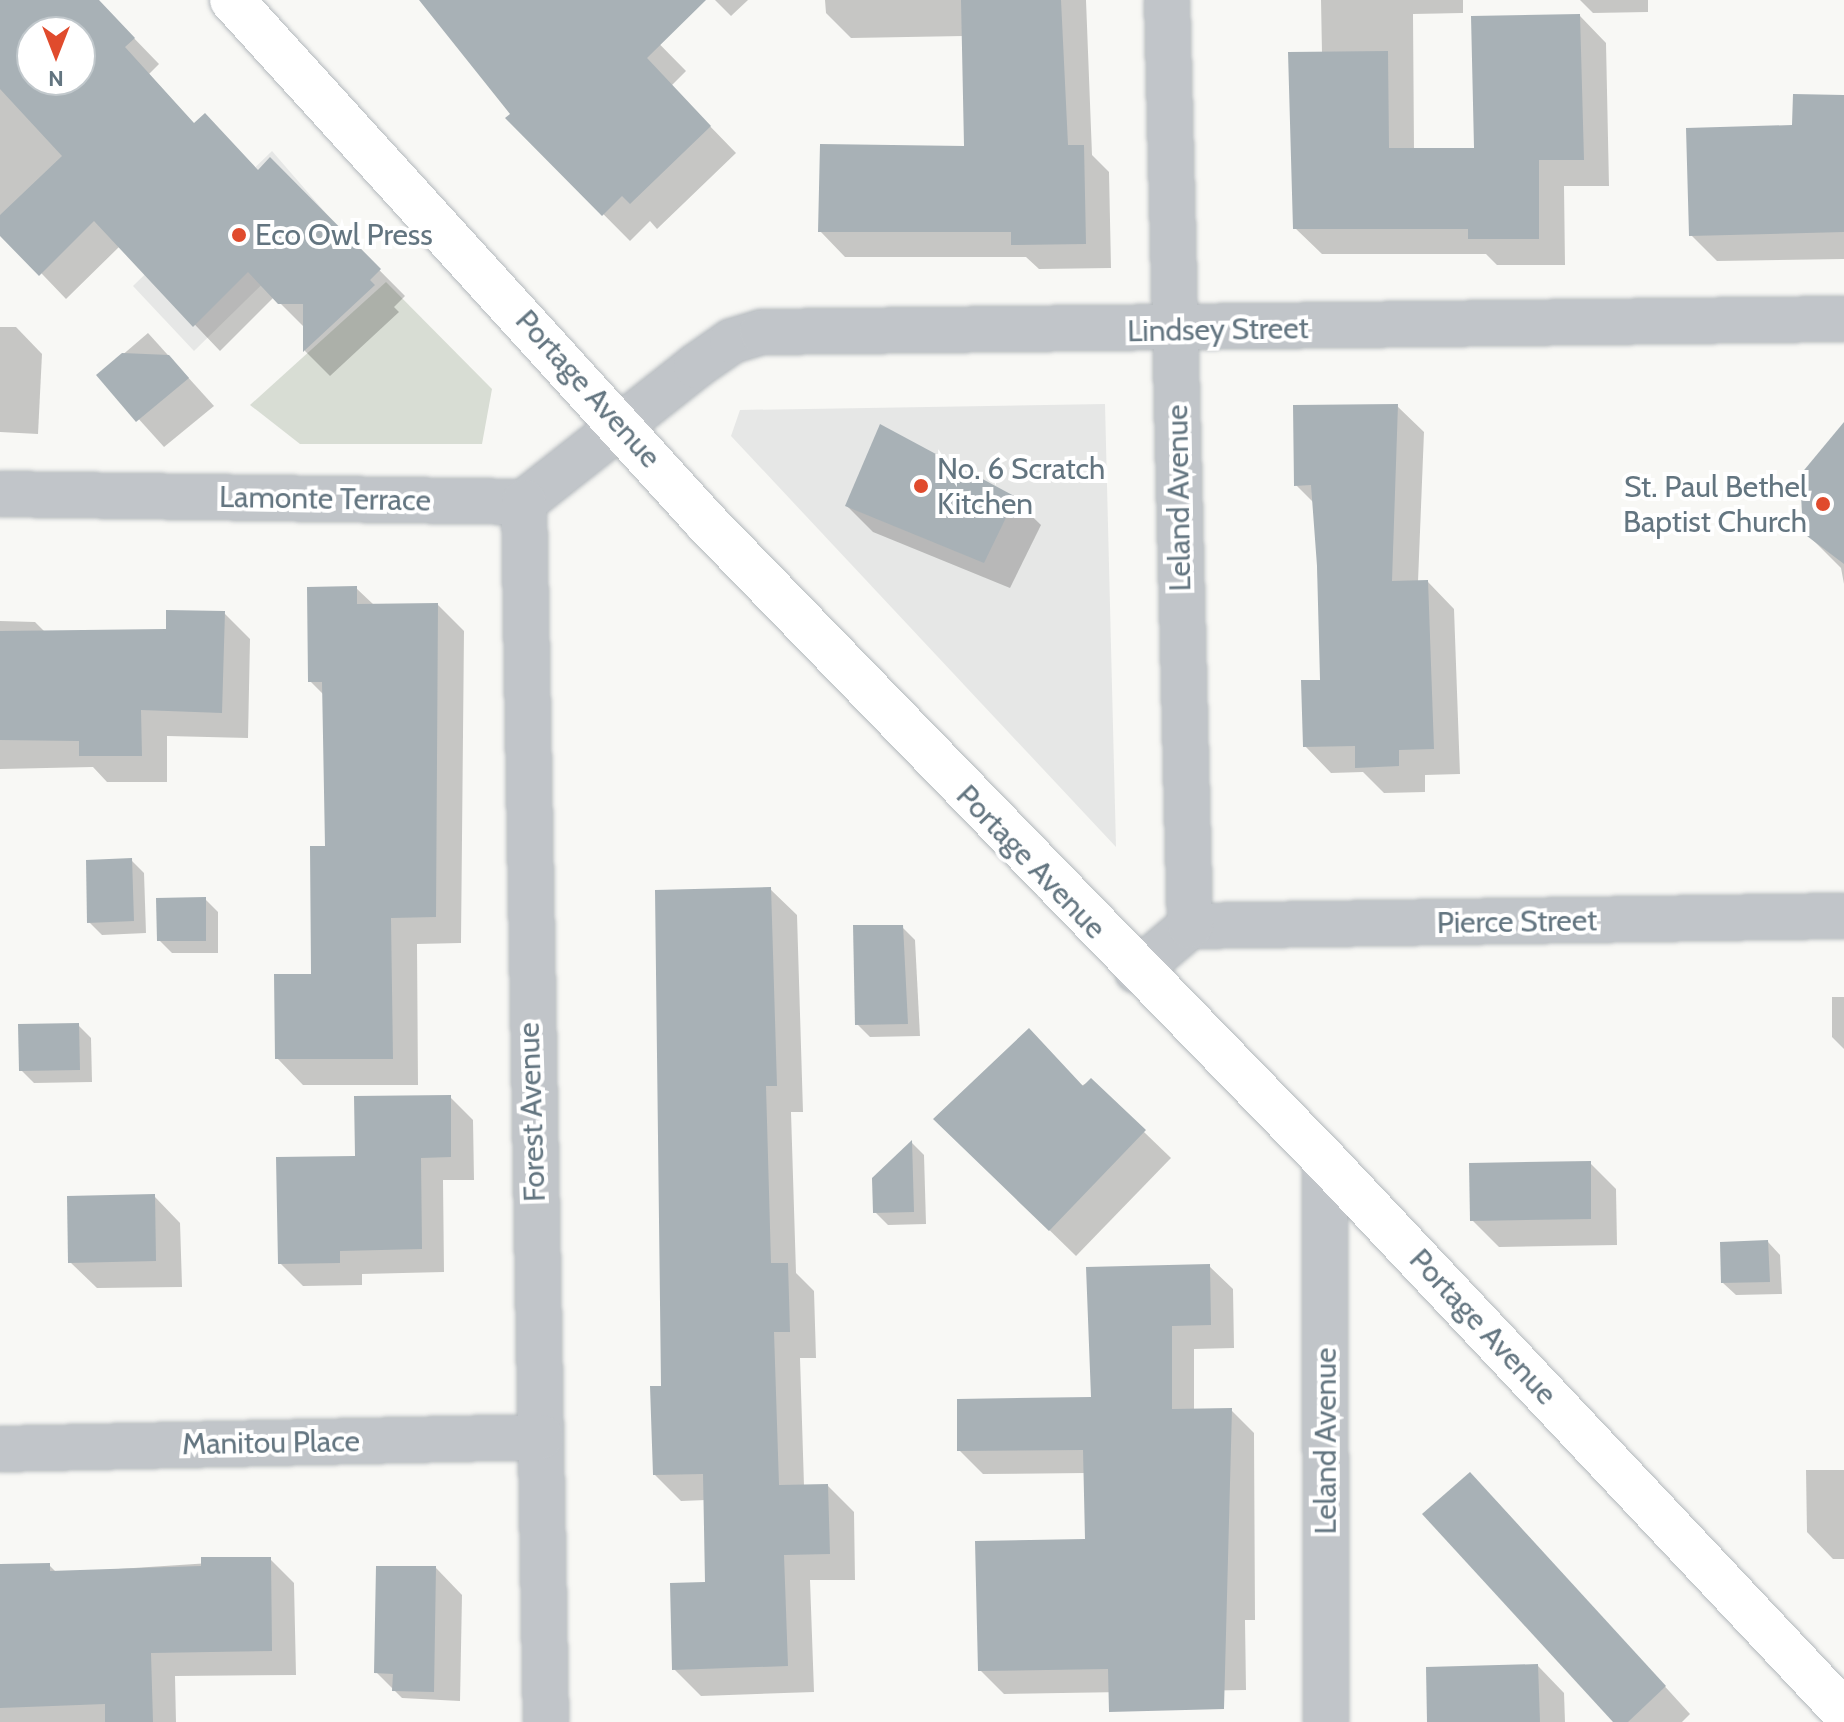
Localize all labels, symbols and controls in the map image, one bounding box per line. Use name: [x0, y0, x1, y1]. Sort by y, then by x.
north arrow: [16, 16, 96, 96]
text: N: [48, 65, 64, 92]
place label: Eco Owl Press: [255, 217, 433, 253]
marker: Eco Owl Press: [230, 226, 248, 244]
street label: Portage Avenue: [508, 303, 668, 475]
street label: Lindsey Street: [1127, 310, 1309, 350]
street label: Leland Avenue: [1159, 404, 1199, 592]
place label: No. 6 Scratch Kitchen: [937, 451, 1105, 522]
place label: St. Paul Bethel Baptist Church: [1623, 469, 1807, 540]
marker: No. 6 Scratch Kitchen: [912, 477, 930, 495]
street label: Lamonte Terrace: [219, 479, 431, 519]
marker: St. Paul Bethel Baptist Church: [1814, 495, 1832, 513]
street label: Portage Avenue: [949, 778, 1113, 946]
street label: Pierce Street: [1436, 903, 1598, 941]
street label: Forest Avenue: [511, 1022, 553, 1202]
street label: Portage Avenue: [1402, 1242, 1564, 1412]
street label: Leland Avenue: [1308, 1348, 1344, 1534]
street label: Manitou Place: [182, 1423, 360, 1463]

